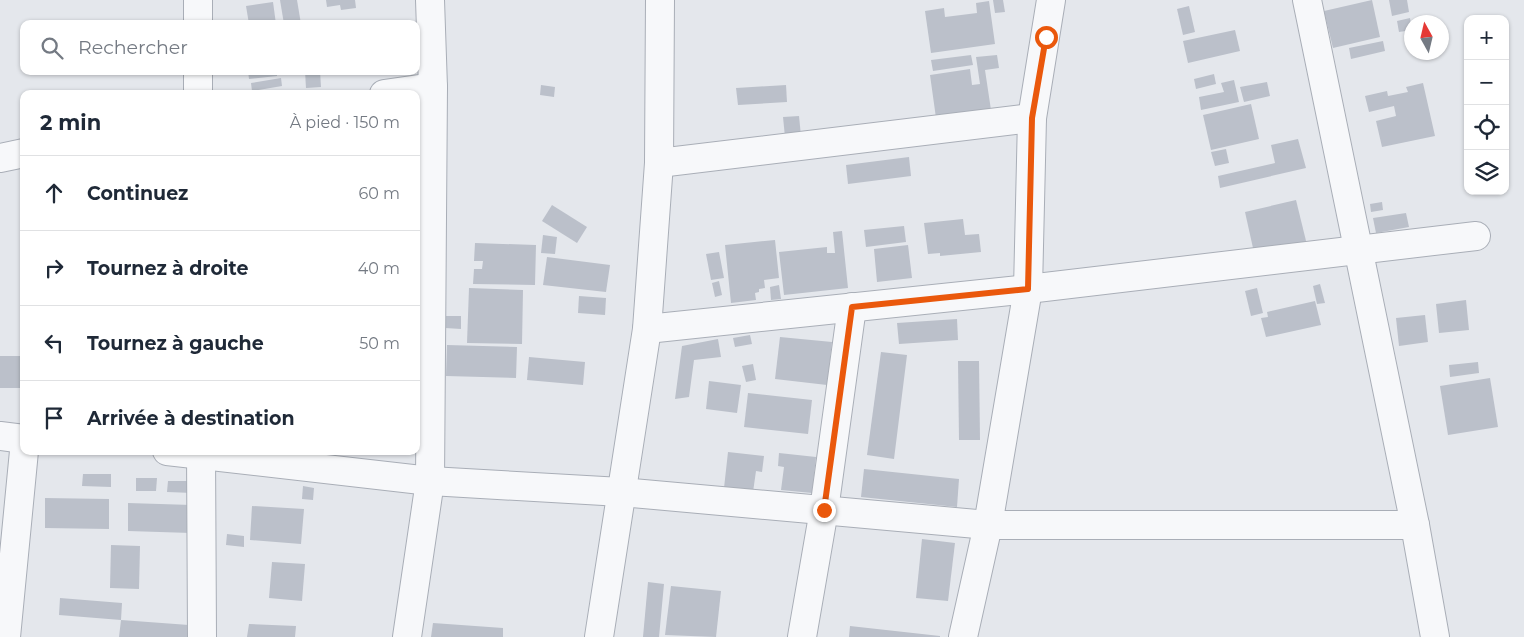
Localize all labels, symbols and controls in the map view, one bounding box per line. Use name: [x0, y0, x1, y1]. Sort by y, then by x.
north arrow: [1404, 15, 1449, 60]
map controls: [1464, 15, 1509, 195]
button: +: [1464, 15, 1509, 60]
search box: [20, 20, 420, 75]
route start: [1035, 26, 1058, 49]
icon: search: [38, 34, 66, 62]
text: Rechercher: [78, 36, 188, 59]
button: −: [1464, 60, 1509, 105]
button: locate: [1464, 105, 1509, 150]
text: 2 min: [40, 110, 101, 135]
text: À pied · 150 m: [290, 113, 400, 132]
button: layers: [1464, 150, 1509, 195]
icon: ahead: [40, 179, 68, 207]
text: Continuez: [87, 182, 188, 205]
text: 60 m: [358, 184, 400, 203]
icon: right: [40, 254, 68, 282]
text: Tournez à droite: [87, 257, 248, 280]
text: 40 m: [358, 259, 400, 278]
icon: left: [40, 329, 68, 357]
text: Tournez à gauche: [87, 332, 264, 355]
text: 50 m: [359, 334, 400, 353]
icon: arrive: [40, 404, 68, 432]
text: Arrivée à destination: [87, 407, 295, 430]
route end: [813, 499, 836, 522]

